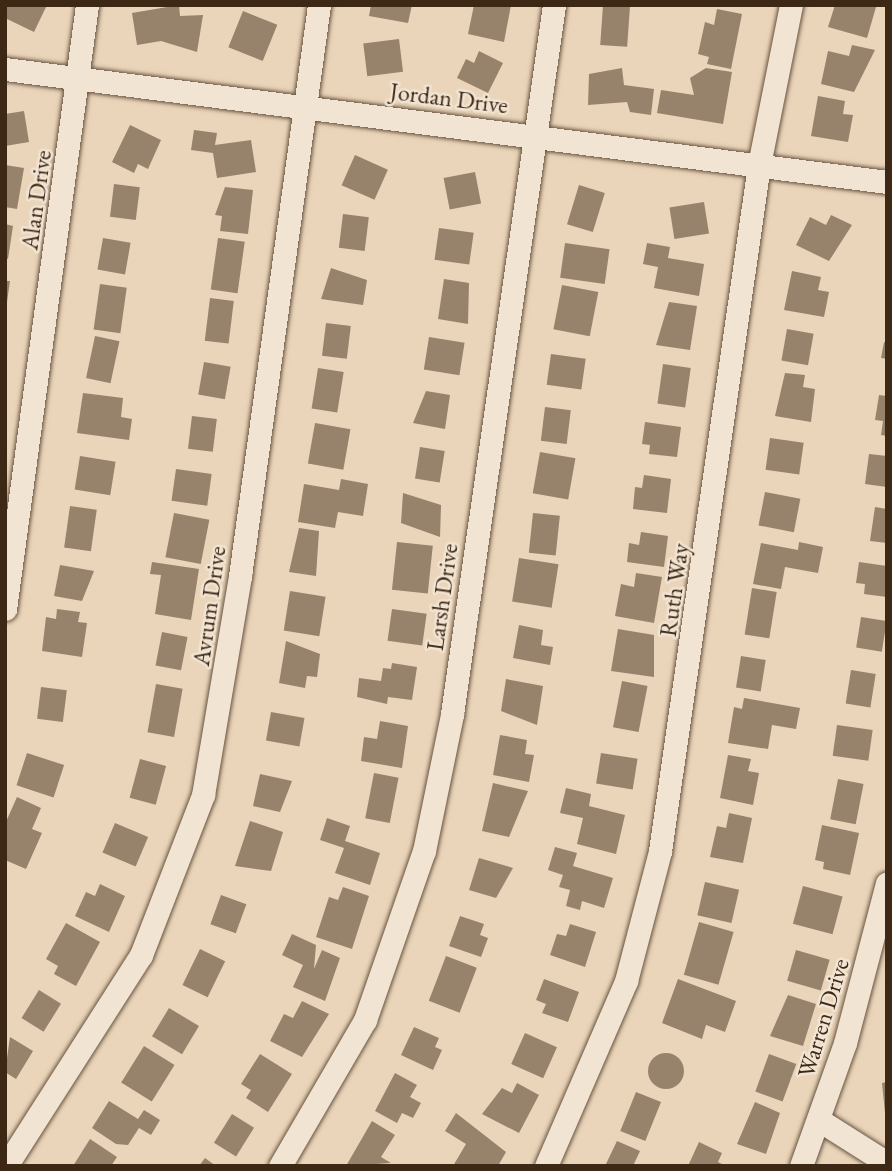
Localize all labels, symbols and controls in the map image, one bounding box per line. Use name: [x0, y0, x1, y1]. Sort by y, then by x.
street label: Jordan Drive: [388, 76, 510, 120]
street label: Alan Drive: [15, 148, 57, 252]
street label: Larsh Drive: [420, 542, 464, 652]
street label: Ruth Way: [653, 542, 695, 638]
street label: Avrum Drive: [186, 544, 232, 668]
street label: Warren Drive: [791, 955, 855, 1081]

